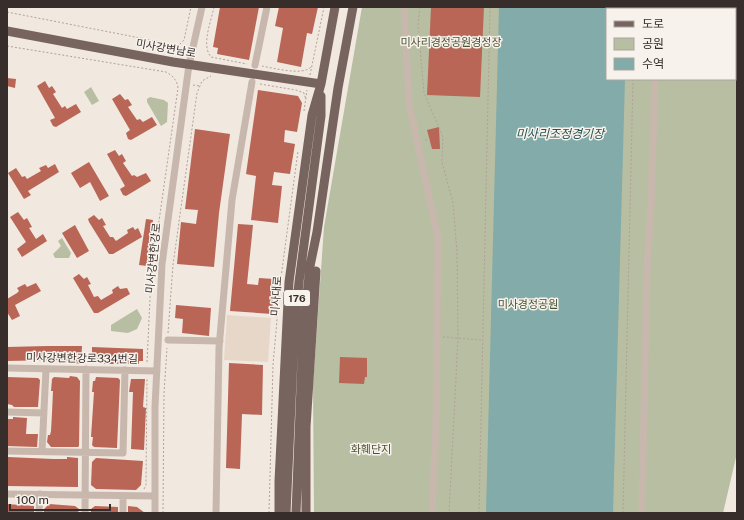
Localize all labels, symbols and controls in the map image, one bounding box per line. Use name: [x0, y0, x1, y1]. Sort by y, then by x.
legend: [606, 8, 736, 80]
text: 도로: [642, 17, 664, 31]
park label: 미사리경정공원경정장: [400, 36, 502, 48]
street label: 미사강변남로: [135, 37, 197, 59]
text: 공원: [642, 37, 664, 51]
text: 수역: [642, 57, 664, 71]
water label: 미사리조정경기장: [516, 127, 606, 141]
street label: 미사강변한강로: [143, 222, 163, 294]
street label: 미사대로: [269, 275, 283, 317]
road number: 176: [284, 290, 310, 306]
park label: 미사경정공원: [498, 298, 558, 310]
street label: 미사강변한강로334번길: [26, 351, 138, 365]
park label: 화훼단지: [351, 443, 391, 455]
scale bar: [10, 486, 110, 512]
text: 100 m: [16, 493, 49, 507]

